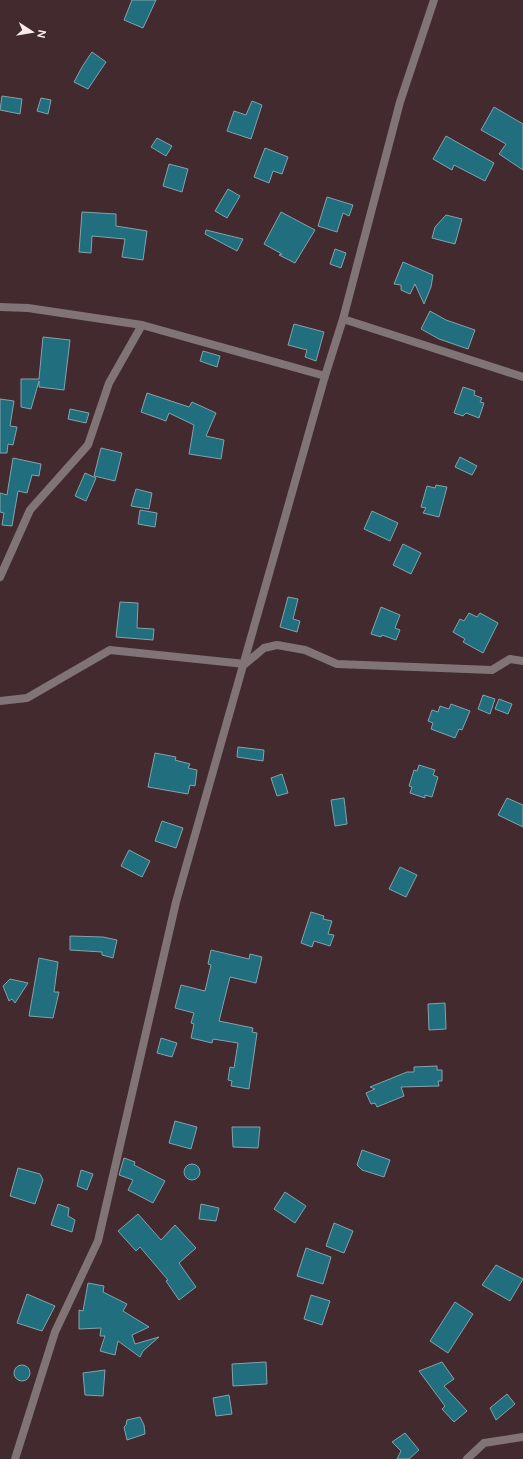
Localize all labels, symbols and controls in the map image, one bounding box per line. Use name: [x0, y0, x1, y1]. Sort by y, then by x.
north arrow: [12, 12, 52, 52]
text: N: [34, 29, 49, 39]

